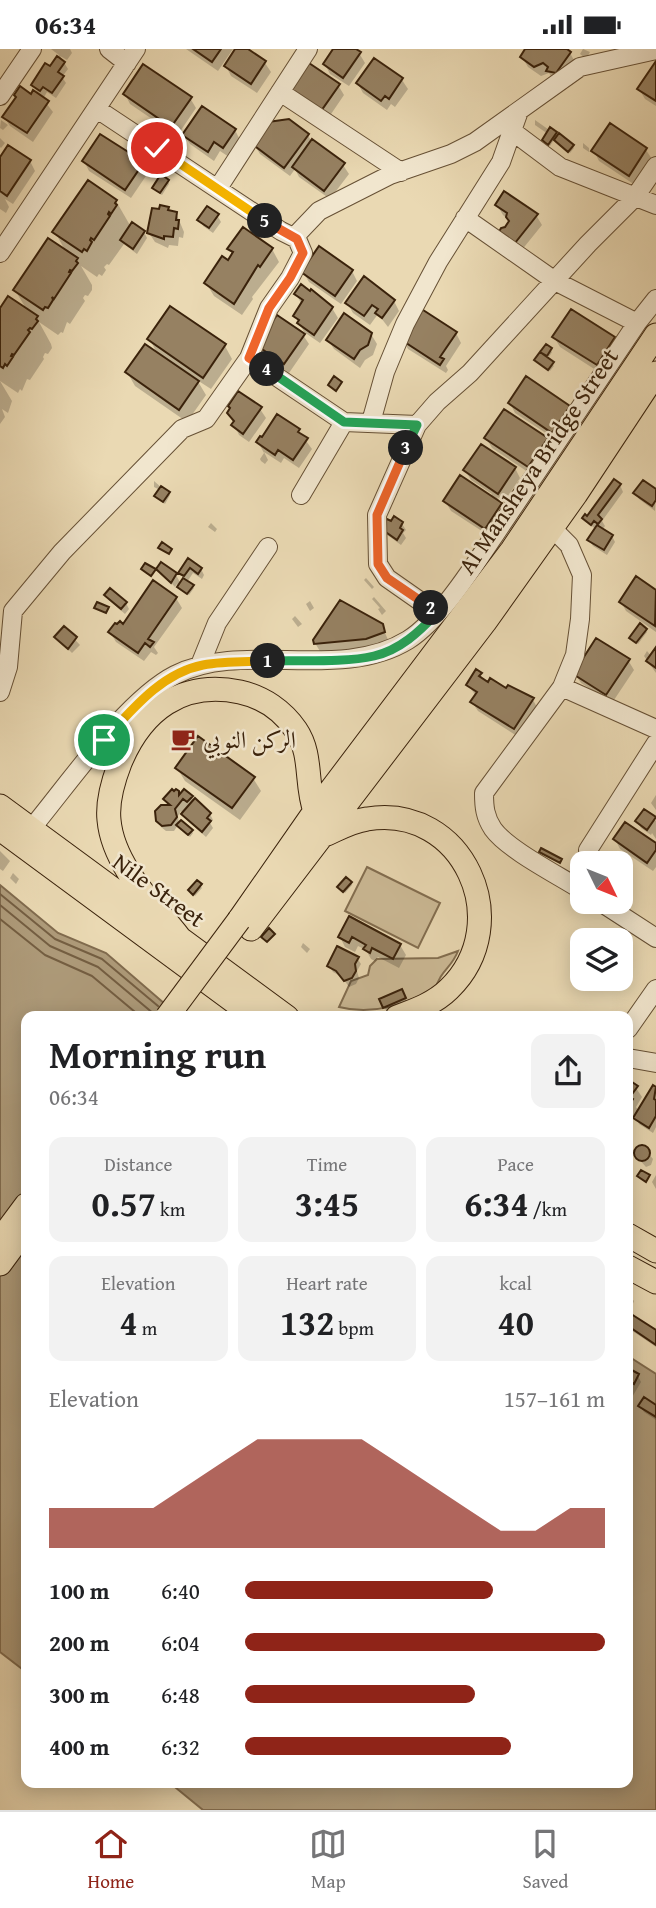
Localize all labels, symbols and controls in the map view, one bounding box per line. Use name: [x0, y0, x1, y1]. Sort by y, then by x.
text: 06:34: [35, 5, 96, 44]
pin: [127, 118, 187, 178]
icon: check: [138, 129, 176, 167]
pin: 5: [247, 203, 282, 239]
text: 5: [260, 206, 269, 234]
street label: Al Mansheya Bridge Street: [449, 341, 627, 581]
pin: 4: [250, 351, 284, 387]
text: 4: [262, 354, 271, 382]
pin: 3: [388, 431, 424, 465]
text: 3: [401, 433, 410, 461]
pin: 2: [414, 591, 448, 625]
text: 2: [426, 593, 435, 621]
pin: 1: [250, 643, 286, 679]
text: 1: [263, 646, 272, 674]
pin: [74, 710, 134, 770]
icon: arrive: [85, 721, 123, 759]
place label: الركن النوبي: [203, 722, 296, 759]
cafe icon: الركن النوبي: [169, 725, 197, 753]
street label: Nile Street: [106, 845, 213, 936]
north arrow: [570, 851, 634, 913]
map controls: [570, 851, 633, 991]
button: layers: [570, 928, 633, 991]
text: Morning run: [49, 1026, 266, 1082]
button: share: [531, 1034, 605, 1108]
text: 06:34: [49, 1080, 99, 1113]
text: Distance: [104, 1150, 172, 1178]
text: Time: [307, 1150, 347, 1178]
text: Pace: [497, 1150, 534, 1178]
text: 0.57: [92, 1178, 156, 1229]
text: 3:45: [295, 1178, 359, 1229]
text: 6:34: [464, 1178, 529, 1229]
text: km: [156, 1195, 185, 1223]
text: /km: [529, 1195, 567, 1223]
text: Elevation: [101, 1269, 176, 1297]
text: Heart rate: [286, 1269, 368, 1297]
text: kcal: [499, 1269, 532, 1297]
text: 4: [119, 1297, 138, 1348]
text: 132: [280, 1297, 334, 1348]
text: 40: [498, 1297, 534, 1348]
text: m: [138, 1314, 157, 1342]
text: bpm: [334, 1314, 374, 1342]
text: Elevation: [49, 1382, 139, 1415]
text: 157–161 m: [504, 1382, 605, 1415]
text: 100 m: [49, 1574, 110, 1607]
text: 6:40: [161, 1574, 200, 1607]
text: 200 m: [49, 1626, 110, 1659]
text: 6:04: [161, 1626, 200, 1659]
text: 300 m: [49, 1678, 110, 1711]
text: 6:48: [161, 1678, 200, 1711]
text: 400 m: [49, 1730, 110, 1763]
text: 6:32: [161, 1730, 200, 1763]
tab: Home: [88, 1825, 134, 1895]
tab: Map: [309, 1825, 347, 1895]
tab: Saved: [522, 1825, 568, 1895]

